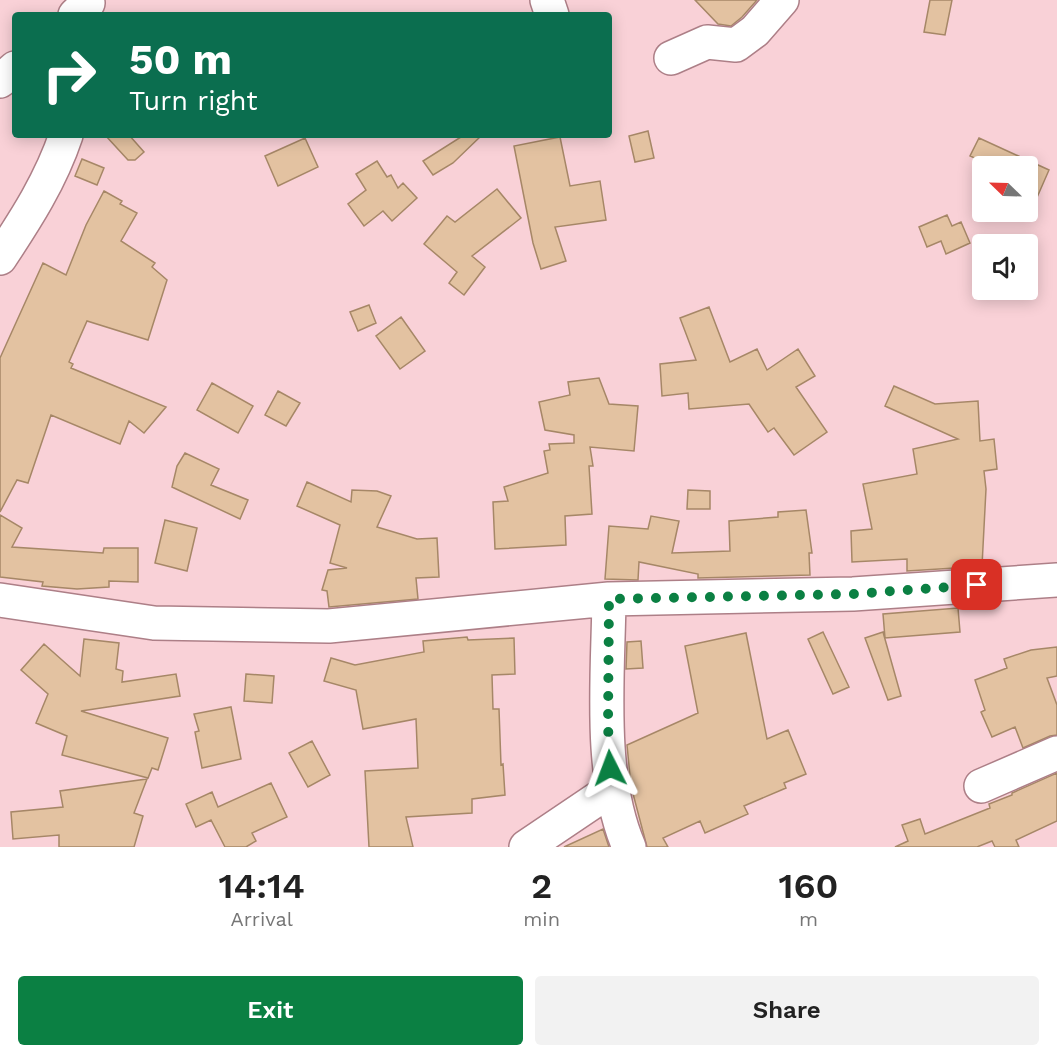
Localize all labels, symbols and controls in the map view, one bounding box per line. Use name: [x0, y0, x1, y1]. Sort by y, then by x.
text: 50 m: [129, 35, 232, 84]
icon: right: [30, 36, 108, 114]
text: Turn right: [129, 85, 258, 117]
north arrow: [972, 156, 1038, 222]
map controls: [972, 156, 1038, 300]
button: sound: [972, 234, 1038, 300]
pin: [951, 559, 1002, 610]
icon: arrive: [960, 568, 993, 601]
position arrow: [578, 736, 642, 800]
text: 14:14: [218, 865, 305, 907]
text: 2: [531, 865, 552, 907]
text: 160: [779, 865, 839, 907]
text: Arrival: [230, 907, 293, 931]
text: min: [523, 907, 560, 931]
text: m: [799, 907, 818, 931]
button: Exit: [18, 976, 523, 1045]
button: Share: [535, 976, 1039, 1045]

